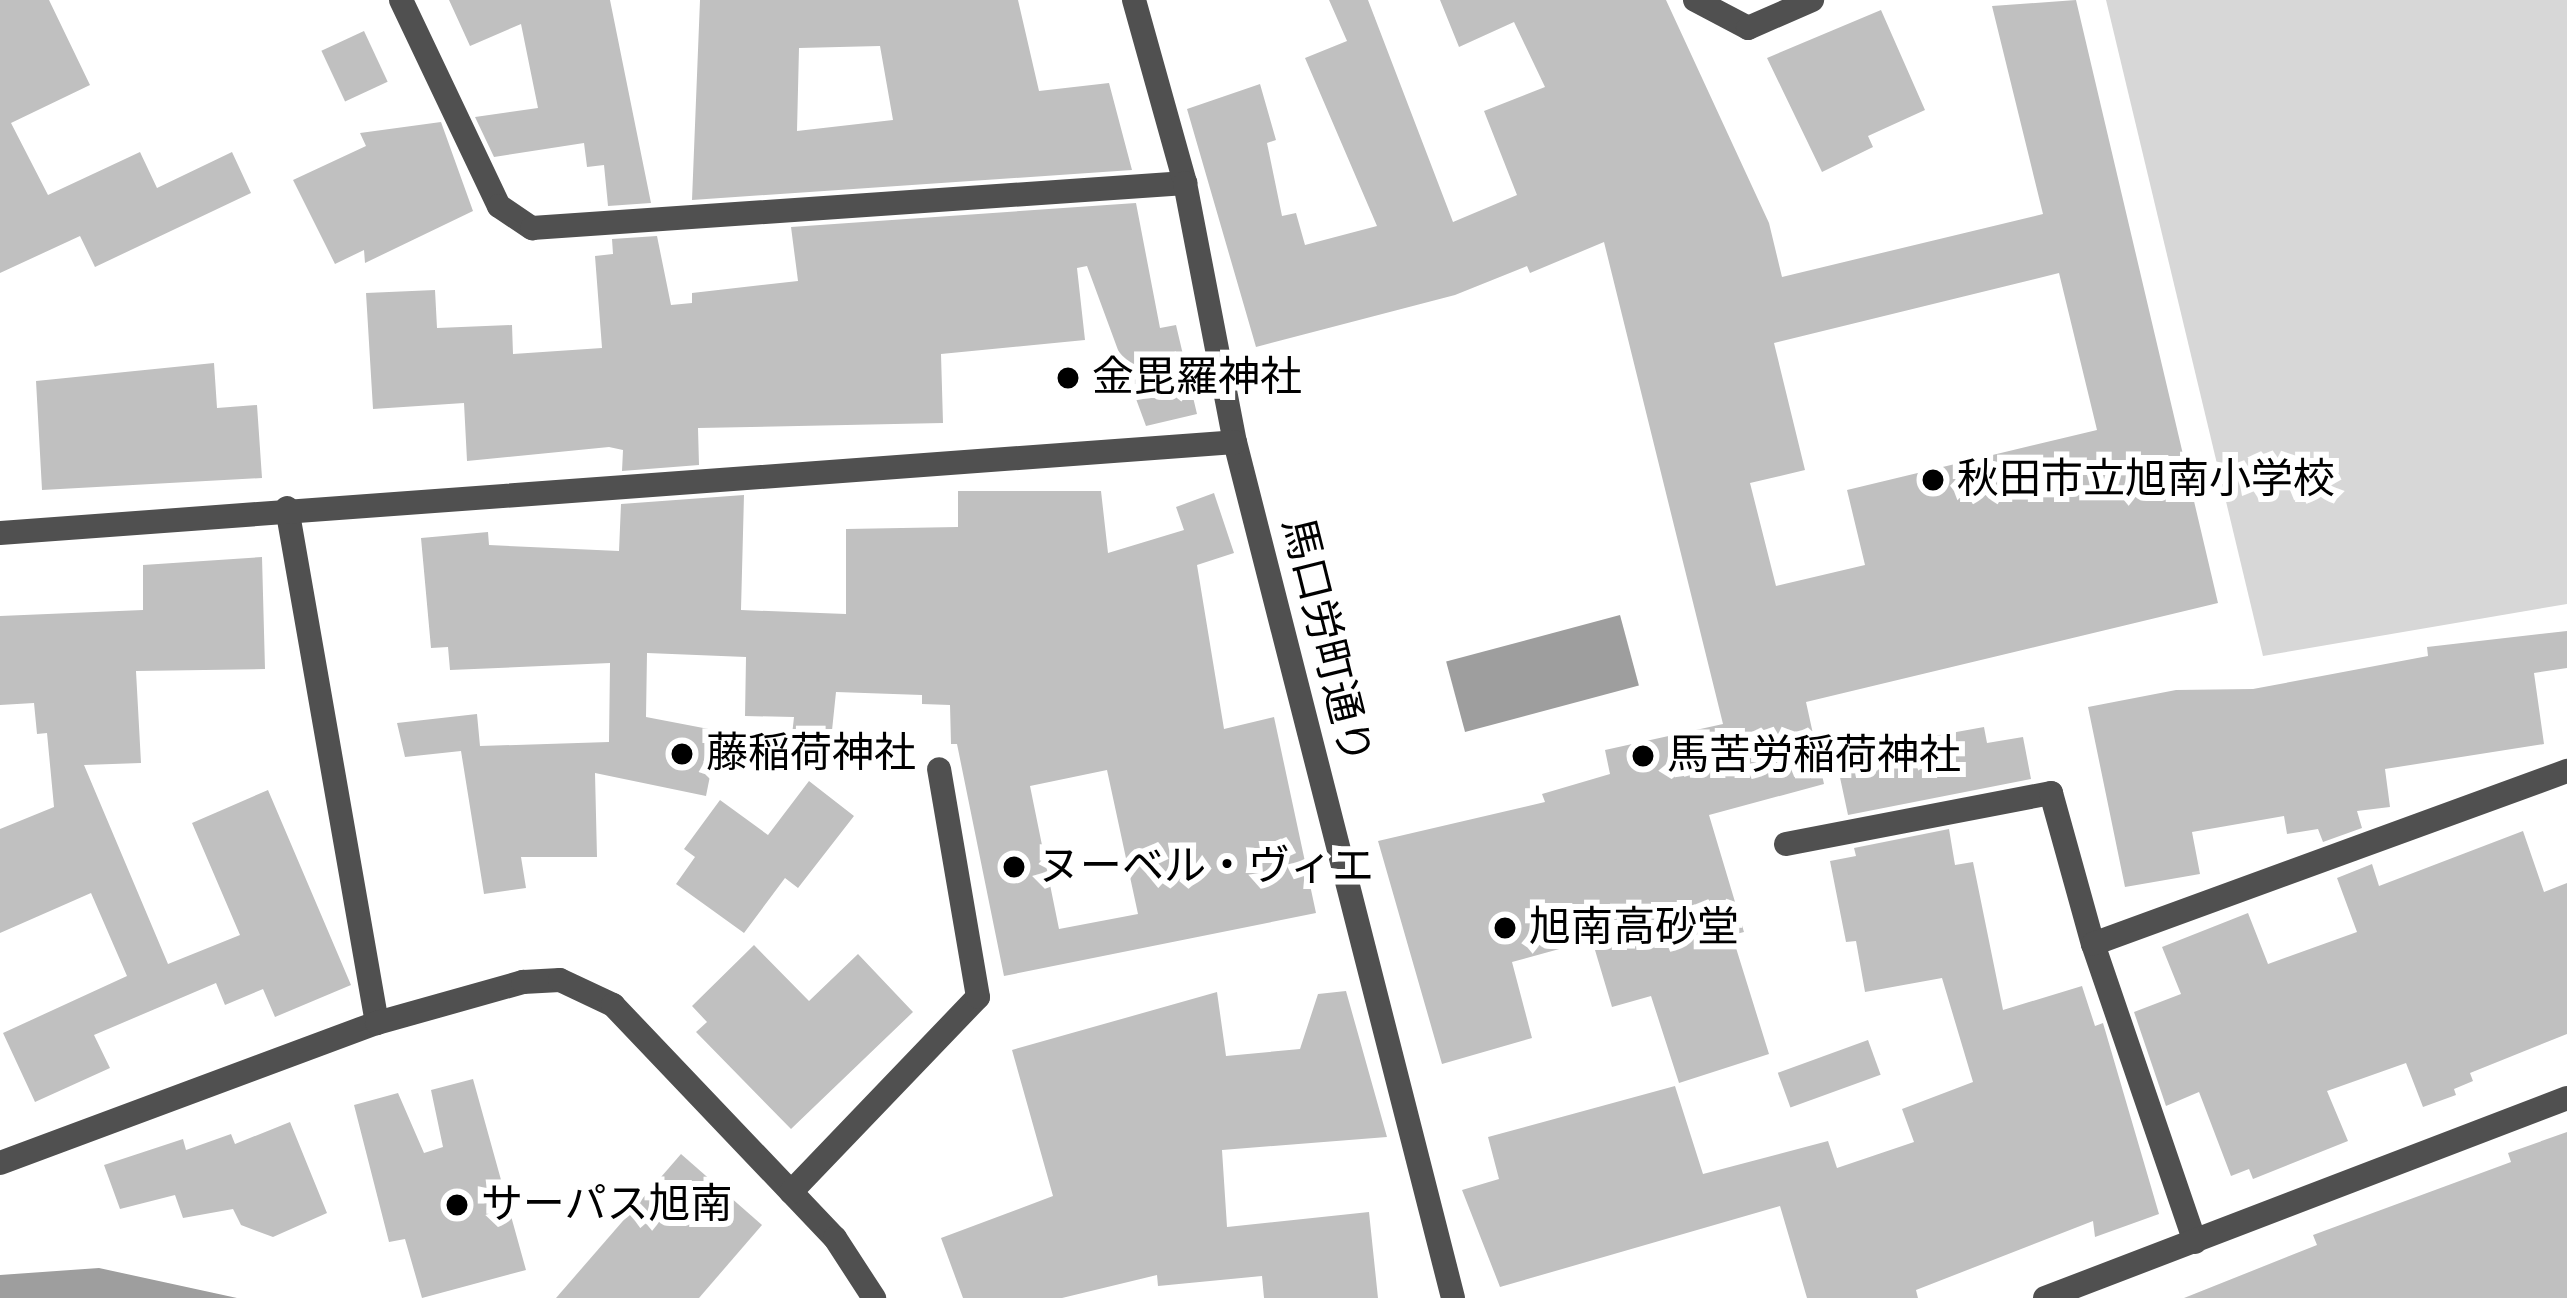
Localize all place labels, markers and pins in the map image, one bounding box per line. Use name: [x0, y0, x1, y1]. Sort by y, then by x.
place label: 金毘羅神社: [1092, 353, 1302, 403]
marker: 金毘羅神社: [1055, 365, 1081, 391]
place label: 秋田市立旭南小学校: [1957, 455, 2335, 505]
marker: 秋田市立旭南小学校: [1920, 467, 1946, 493]
place label: 藤稲荷神社: [706, 729, 916, 779]
place label: 馬苦労稲荷神社: [1667, 731, 1961, 781]
marker: 藤稲荷神社: [669, 741, 695, 767]
marker: 馬苦労稲荷神社: [1630, 743, 1656, 769]
place label: ヌーベル・ヴィエ: [1038, 842, 1374, 892]
marker: ヌーベル・ヴィエ: [1001, 854, 1027, 880]
place label: 旭南高砂堂: [1529, 903, 1739, 953]
marker: 旭南高砂堂: [1492, 915, 1518, 941]
place label: サーパス旭南: [481, 1180, 733, 1230]
marker: サーパス旭南: [444, 1192, 470, 1218]

